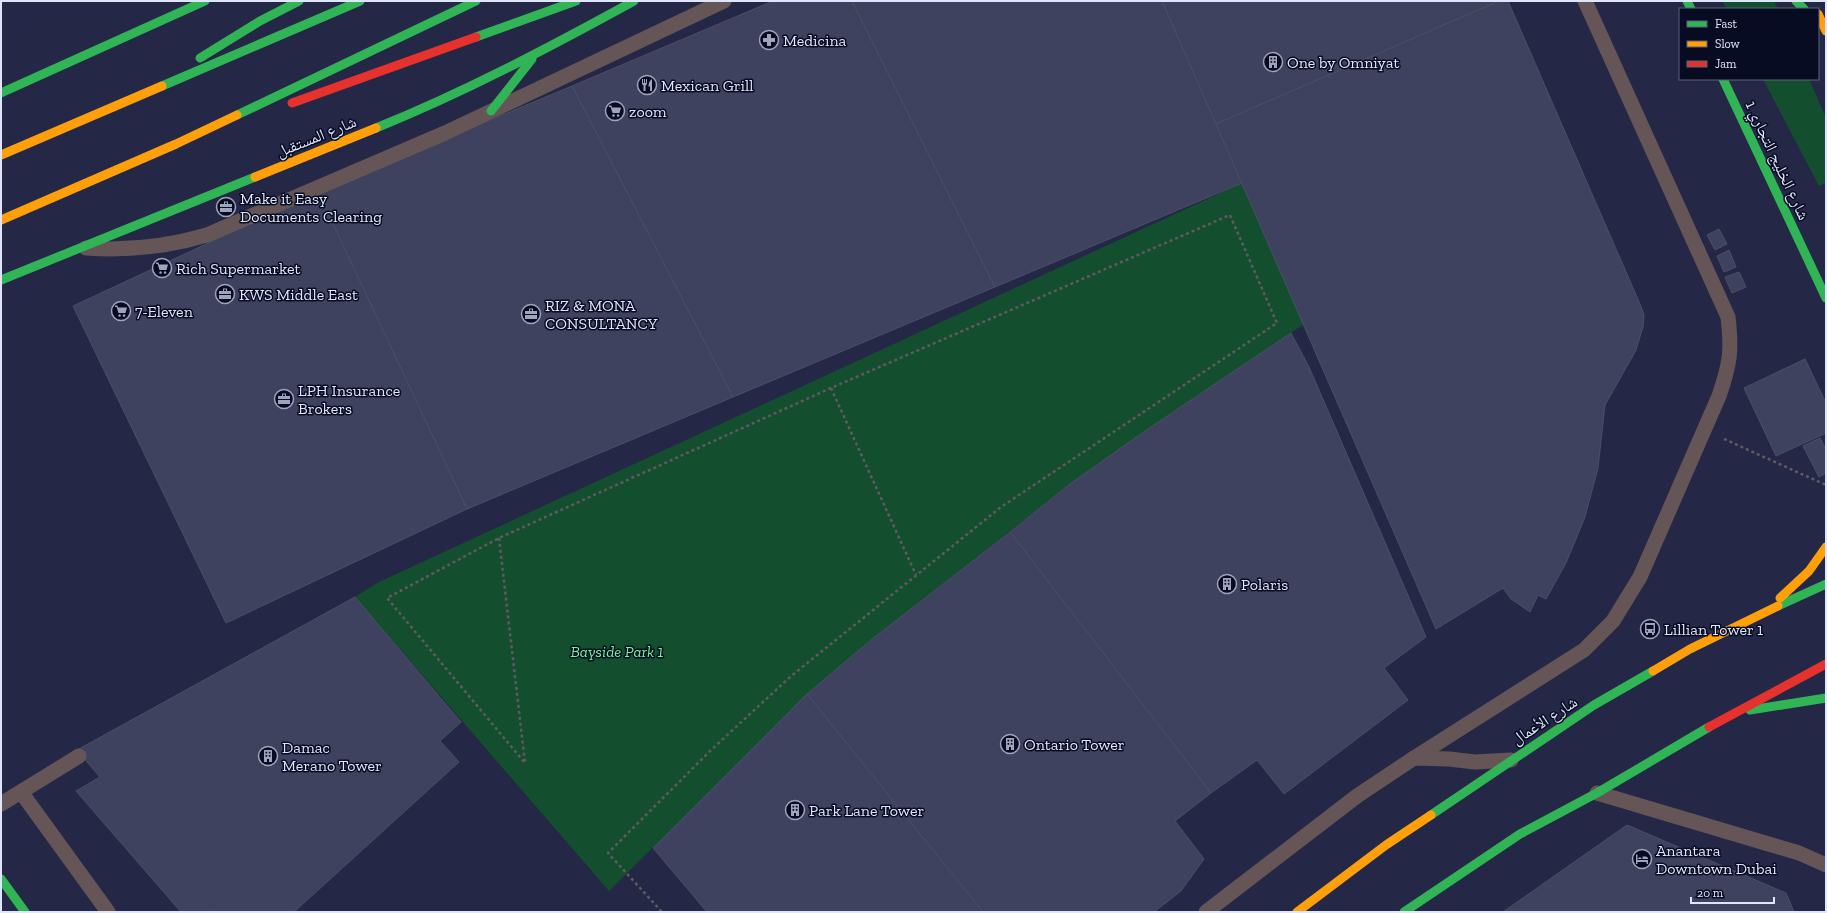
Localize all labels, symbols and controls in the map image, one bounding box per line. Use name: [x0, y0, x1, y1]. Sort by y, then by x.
legend: [1679, 8, 1819, 80]
text: Fast: [1715, 17, 1738, 31]
pharmacy icon: Medicina: [758, 29, 780, 51]
place label: Medicina: [783, 31, 847, 50]
text: Slow: [1715, 37, 1741, 51]
building icon: One by Omniyat: [1262, 51, 1284, 73]
place label: One by Omniyat: [1287, 53, 1399, 72]
text: Jam: [1715, 57, 1737, 71]
restaurant icon: Mexican Grill: [636, 74, 658, 96]
place label: Mexican Grill: [661, 76, 754, 95]
street label: شارع الخليج التجاري 1: [1739, 98, 1814, 224]
supermarket icon: zoom: [604, 100, 626, 122]
place label: zoom: [629, 102, 667, 121]
street label: شارع المستقبل: [273, 112, 359, 162]
place label: Make it Easy Documents Clearing: [240, 189, 382, 226]
office icon: Make it Easy Documents Clearing: [215, 196, 237, 218]
supermarket icon: Rich Supermarket: [151, 257, 173, 279]
place label: Rich Supermarket: [176, 259, 300, 278]
office icon: KWS Middle East: [214, 283, 236, 305]
place label: KWS Middle East: [239, 285, 358, 304]
place label: RIZ & MONA CONSULTANCY: [545, 296, 658, 333]
supermarket icon: 7-Eleven: [110, 300, 132, 322]
place label: 7-Eleven: [135, 302, 194, 321]
office icon: RIZ & MONA CONSULTANCY: [520, 303, 542, 325]
place label: LPH Insurance Brokers: [298, 381, 400, 418]
office icon: LPH Insurance Brokers: [273, 388, 295, 410]
building icon: Polaris: [1216, 573, 1238, 595]
place label: Polaris: [1241, 575, 1288, 594]
bus stop icon: Lillian Tower 1: [1639, 618, 1661, 640]
place label: Lillian Tower 1: [1664, 620, 1763, 639]
park label: Bayside Park 1: [570, 642, 664, 661]
street label: شارع الأعمال: [1508, 692, 1581, 749]
building icon: Ontario Tower: [999, 733, 1021, 755]
place label: Ontario Tower: [1024, 735, 1125, 754]
place label: Damac Merano Tower: [282, 738, 382, 775]
building icon: Damac Merano Tower: [257, 745, 279, 767]
building icon: Park Lane Tower: [784, 799, 806, 821]
place label: Park Lane Tower: [809, 801, 924, 820]
place label: Anantara Downtown Dubai: [1656, 841, 1777, 878]
hotel icon: Anantara Downtown Dubai: [1631, 848, 1653, 870]
scale bar: [1691, 879, 1774, 905]
text: 20 m: [1697, 886, 1724, 900]

